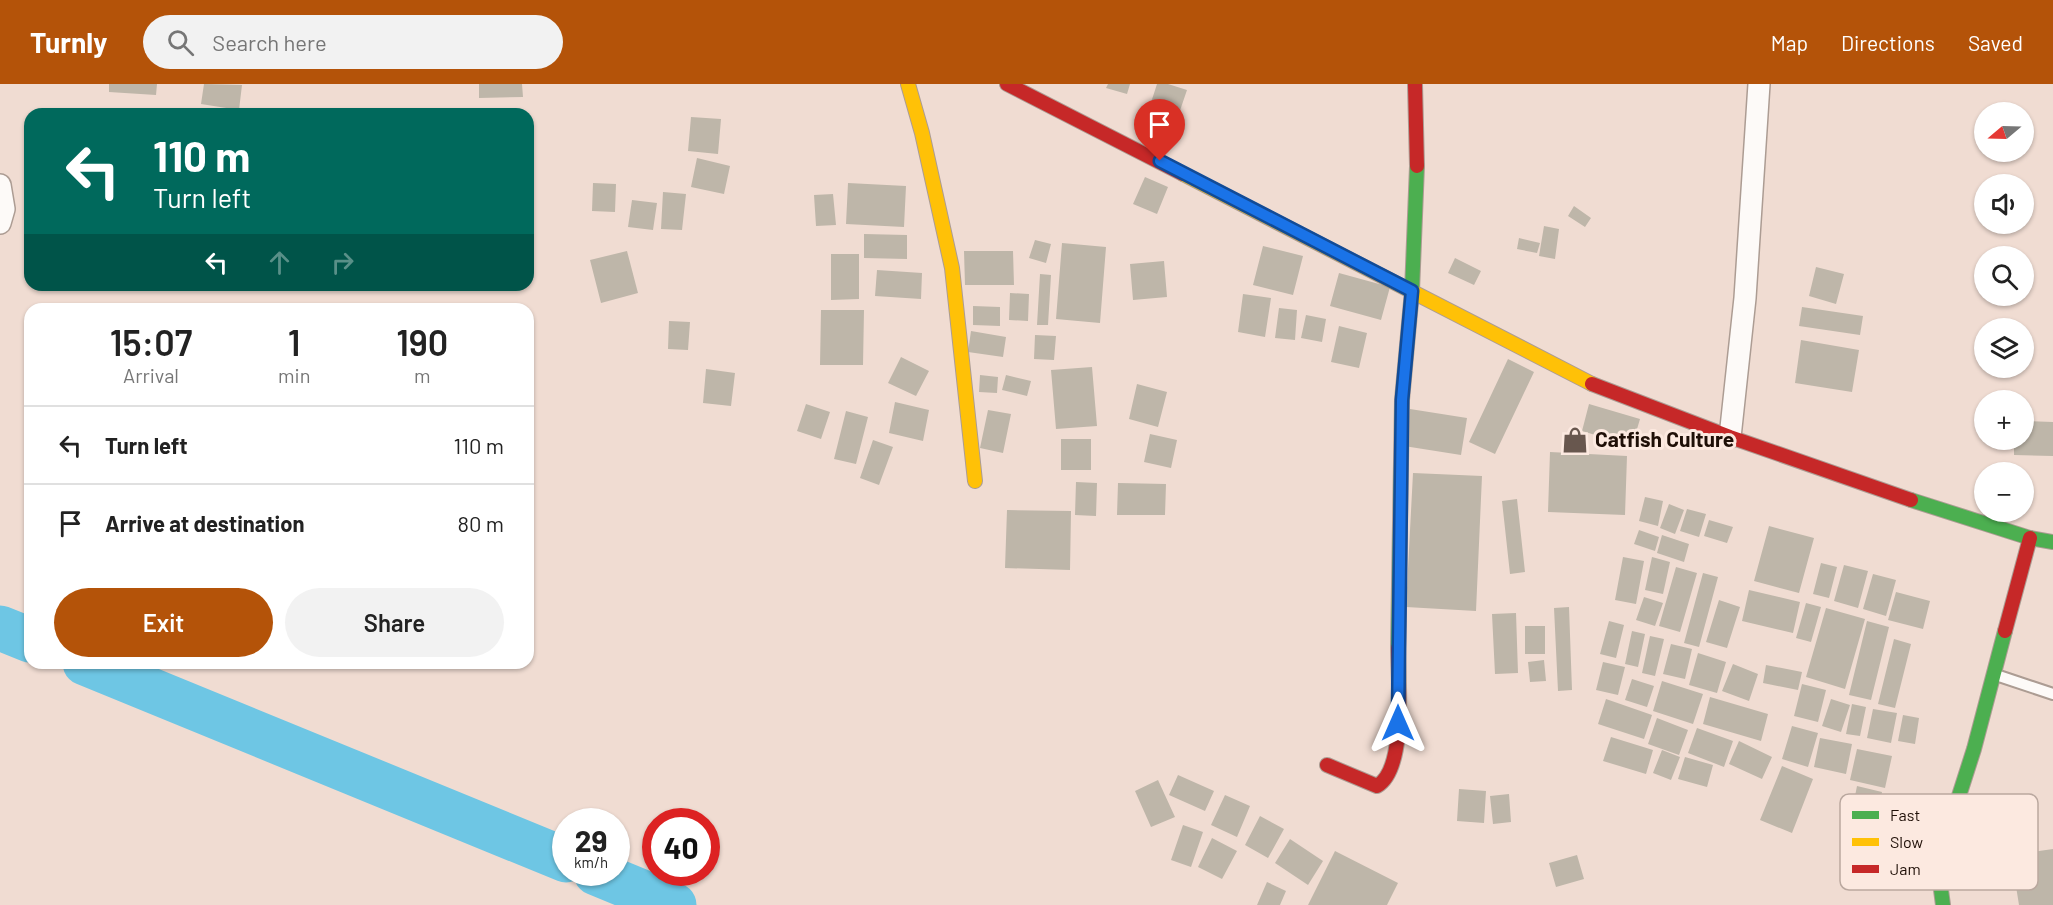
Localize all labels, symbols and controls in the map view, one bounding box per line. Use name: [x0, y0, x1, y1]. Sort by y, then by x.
search box: [143, 15, 563, 69]
text: Turnly: [30, 25, 107, 59]
icon: search: [164, 26, 197, 59]
text: Search here: [212, 29, 327, 55]
text: Map: [1771, 30, 1808, 55]
text: Directions: [1841, 30, 1935, 55]
text: Saved: [1968, 30, 2023, 55]
pin: [1134, 99, 1185, 161]
north arrow: [1974, 102, 2034, 162]
map controls: [1974, 102, 2034, 522]
icon: arrive: [1143, 108, 1176, 141]
text: 110 m: [153, 130, 250, 180]
icon: left: [54, 132, 132, 210]
button: sound: [1974, 174, 2034, 234]
text: Turn left: [153, 181, 251, 213]
icon: left: [200, 246, 233, 279]
icon: ahead: [263, 246, 296, 279]
icon: right: [326, 246, 359, 279]
button: search: [1974, 246, 2034, 306]
button: layers: [1974, 318, 2034, 378]
text: 15:07: [110, 320, 192, 363]
text: 1: [288, 320, 301, 363]
text: 190: [396, 320, 448, 363]
text: Arrival: [123, 363, 179, 387]
text: min: [278, 363, 310, 387]
text: m: [414, 363, 430, 387]
button: +: [1974, 390, 2034, 450]
shop icon: Catfish Culture: [1560, 425, 1590, 455]
place label: Catfish Culture: [1595, 426, 1734, 451]
icon: left: [54, 429, 87, 462]
text: Turn left: [105, 432, 188, 458]
text: 110 m: [454, 432, 504, 458]
button: −: [1974, 462, 2034, 522]
icon: arrive: [54, 507, 87, 540]
text: Arrive at destination: [105, 510, 304, 536]
text: 80 m: [458, 510, 504, 536]
button: Exit: [54, 588, 273, 657]
button: Share: [285, 588, 504, 657]
position arrow: [1366, 691, 1430, 755]
legend: [1840, 794, 2038, 890]
text: Fast: [1890, 805, 1920, 824]
speed limit sign: 40: [642, 808, 720, 886]
text: 29: [575, 822, 607, 858]
text: Slow: [1890, 832, 1923, 851]
text: km/h: [574, 853, 608, 871]
text: Jam: [1890, 859, 1921, 878]

